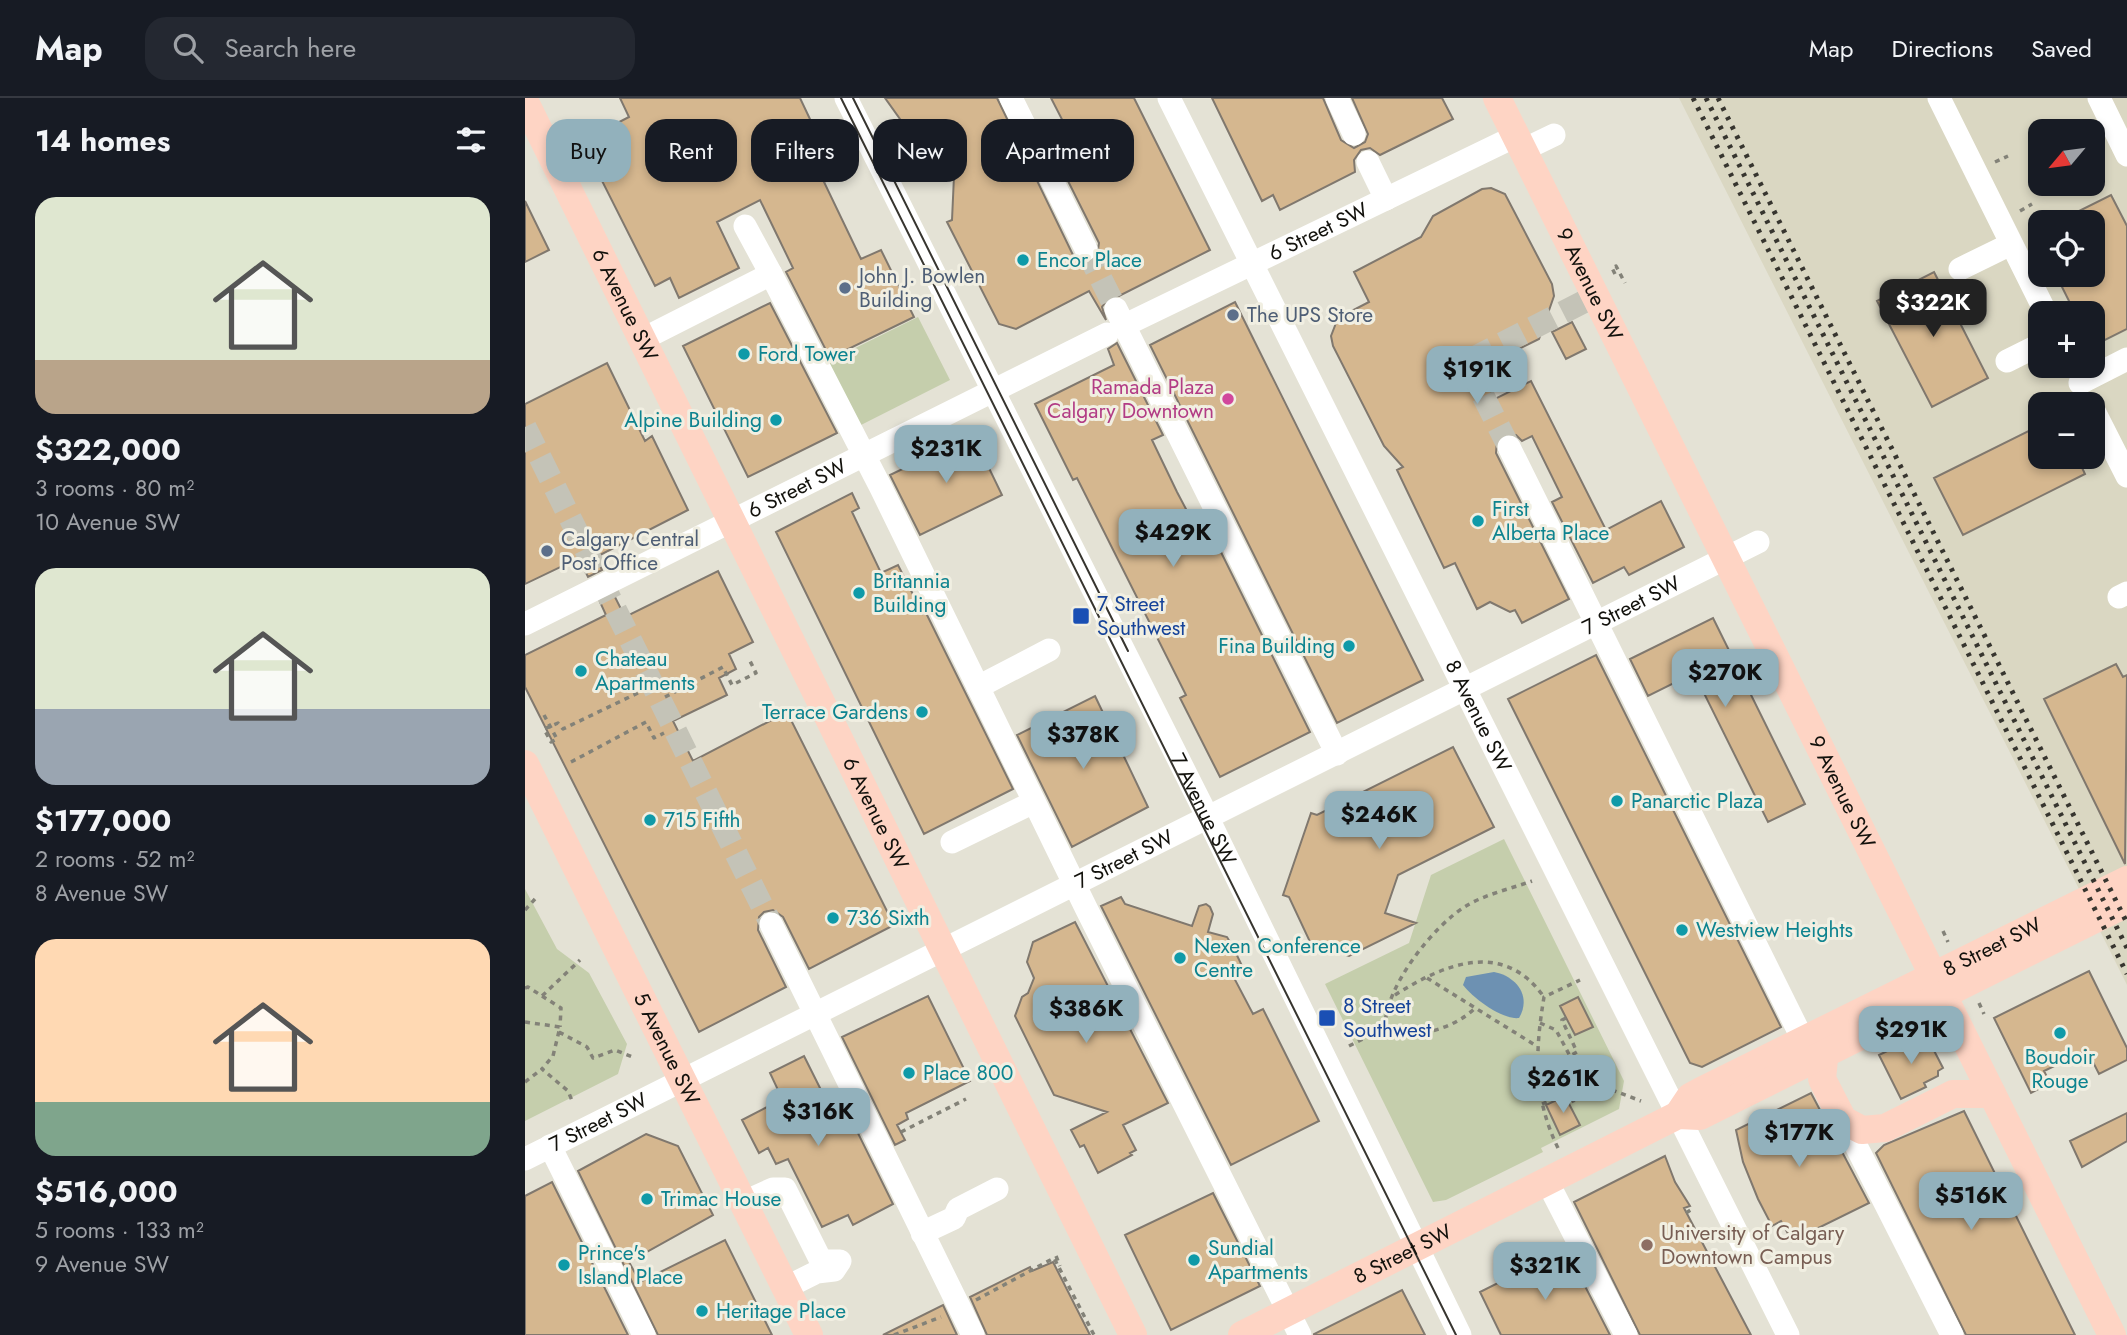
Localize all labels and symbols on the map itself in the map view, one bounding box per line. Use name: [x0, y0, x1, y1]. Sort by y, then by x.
north arrow: [2028, 119, 2105, 196]
street label: 6 Street SW: [1263, 195, 1373, 269]
street label: 9 Avenue SW: [1549, 223, 1630, 346]
street label: 6 Avenue SW: [584, 243, 666, 366]
place label: Encor Place: [1037, 245, 1142, 275]
marker: Encor Place: [1015, 252, 1031, 268]
place label: John J. Bowlen Building: [856, 261, 985, 315]
marker: John J. Bowlen Building: [837, 280, 853, 296]
pin: $322K: [1884, 280, 1982, 339]
place label: The UPS Store: [1247, 300, 1373, 330]
marker: The UPS Store: [1225, 307, 1241, 323]
place label: Ford Tower: [758, 339, 856, 369]
marker: Ford Tower: [736, 346, 752, 362]
pin: $191K: [1428, 346, 1526, 406]
place label: Ramada Plaza Calgary Downtown: [1047, 372, 1214, 426]
marker: Ramada Plaza Calgary Downtown: [1220, 391, 1236, 407]
place label: Alpine Building: [624, 405, 762, 435]
marker: Alpine Building: [768, 412, 784, 428]
pin: $231K: [897, 426, 995, 485]
street label: 6 Street SW: [742, 451, 852, 526]
place label: First Alberta Place: [1492, 494, 1610, 548]
pin: $429K: [1124, 510, 1222, 569]
marker: First Alberta Place: [1470, 513, 1486, 529]
place label: Calgary Central Post Office: [561, 524, 699, 578]
marker: Calgary Central Post Office: [539, 543, 555, 559]
place label: Britannia Building: [873, 566, 950, 620]
street label: 7 Street SW: [1577, 568, 1686, 643]
marker: Britannia Building: [851, 585, 867, 601]
place label: 7 Street Southwest: [1097, 589, 1185, 643]
marker: 7 Street Southwest: [1071, 606, 1091, 626]
place label: Fina Building: [1218, 631, 1335, 661]
marker: Fina Building: [1341, 638, 1357, 654]
place label: Chateau Apartments: [595, 644, 695, 698]
pin: $270K: [1676, 650, 1774, 709]
street label: 8 Avenue SW: [1438, 655, 1519, 777]
marker: Chateau Apartments: [573, 663, 589, 679]
place label: Terrace Gardens: [762, 697, 908, 727]
marker: Terrace Gardens: [914, 704, 930, 720]
pin: $378K: [1034, 712, 1132, 771]
street label: 9 Avenue SW: [1801, 730, 1883, 854]
street label: 7 Avenue SW: [1163, 748, 1244, 871]
street label: 6 Avenue SW: [835, 752, 916, 875]
place label: Panarctic Plaza: [1631, 786, 1763, 816]
pin: $246K: [1330, 792, 1428, 851]
marker: Panarctic Plaza: [1609, 793, 1625, 809]
place label: 715 Fifth: [664, 805, 741, 835]
marker: 715 Fifth: [642, 812, 658, 828]
street label: 7 Street SW: [1070, 822, 1179, 896]
place label: 736 Sixth: [847, 903, 930, 933]
marker: 736 Sixth: [825, 910, 841, 926]
street label: 8 Street SW: [1938, 910, 2047, 984]
place label: Westview Heights: [1696, 915, 1853, 945]
marker: Westview Heights: [1674, 922, 1690, 938]
place label: Nexen Conference Centre: [1194, 931, 1361, 985]
marker: Nexen Conference Centre: [1172, 950, 1188, 966]
pin: $386K: [1037, 986, 1135, 1045]
street label: 5 Avenue SW: [626, 987, 707, 1110]
place label: 8 Street Southwest: [1343, 991, 1431, 1045]
pin: $291K: [1862, 1006, 1960, 1066]
marker: 8 Street Southwest: [1317, 1008, 1337, 1028]
marker: Boudoir Rouge: [2052, 1025, 2068, 1041]
place label: Boudoir Rouge: [2025, 1042, 2096, 1096]
pin: $261K: [1514, 1056, 1612, 1115]
place label: Place 800: [923, 1058, 1013, 1088]
marker: Place 800: [901, 1065, 917, 1081]
street label: 7 Street SW: [544, 1085, 653, 1159]
pin: $316K: [769, 1088, 867, 1148]
pin: $177K: [1750, 1110, 1848, 1169]
pin: $516K: [1922, 1172, 2020, 1232]
place label: Trimac House: [661, 1184, 782, 1214]
marker: Trimac House: [639, 1191, 655, 1207]
street label: 8 Street SW: [1348, 1216, 1457, 1291]
place label: University of Calgary Downtown Campus: [1661, 1218, 1845, 1272]
place label: Sundial Apartments: [1208, 1233, 1308, 1287]
marker: University of Calgary Downtown Campus: [1639, 1237, 1655, 1253]
place label: Prince's Island Place: [578, 1238, 683, 1292]
pin: $321K: [1496, 1242, 1594, 1302]
marker: Sundial Apartments: [1186, 1252, 1202, 1268]
marker: Prince's Island Place: [556, 1257, 572, 1273]
place label: Heritage Place: [716, 1296, 846, 1326]
marker: Heritage Place: [694, 1303, 710, 1319]

